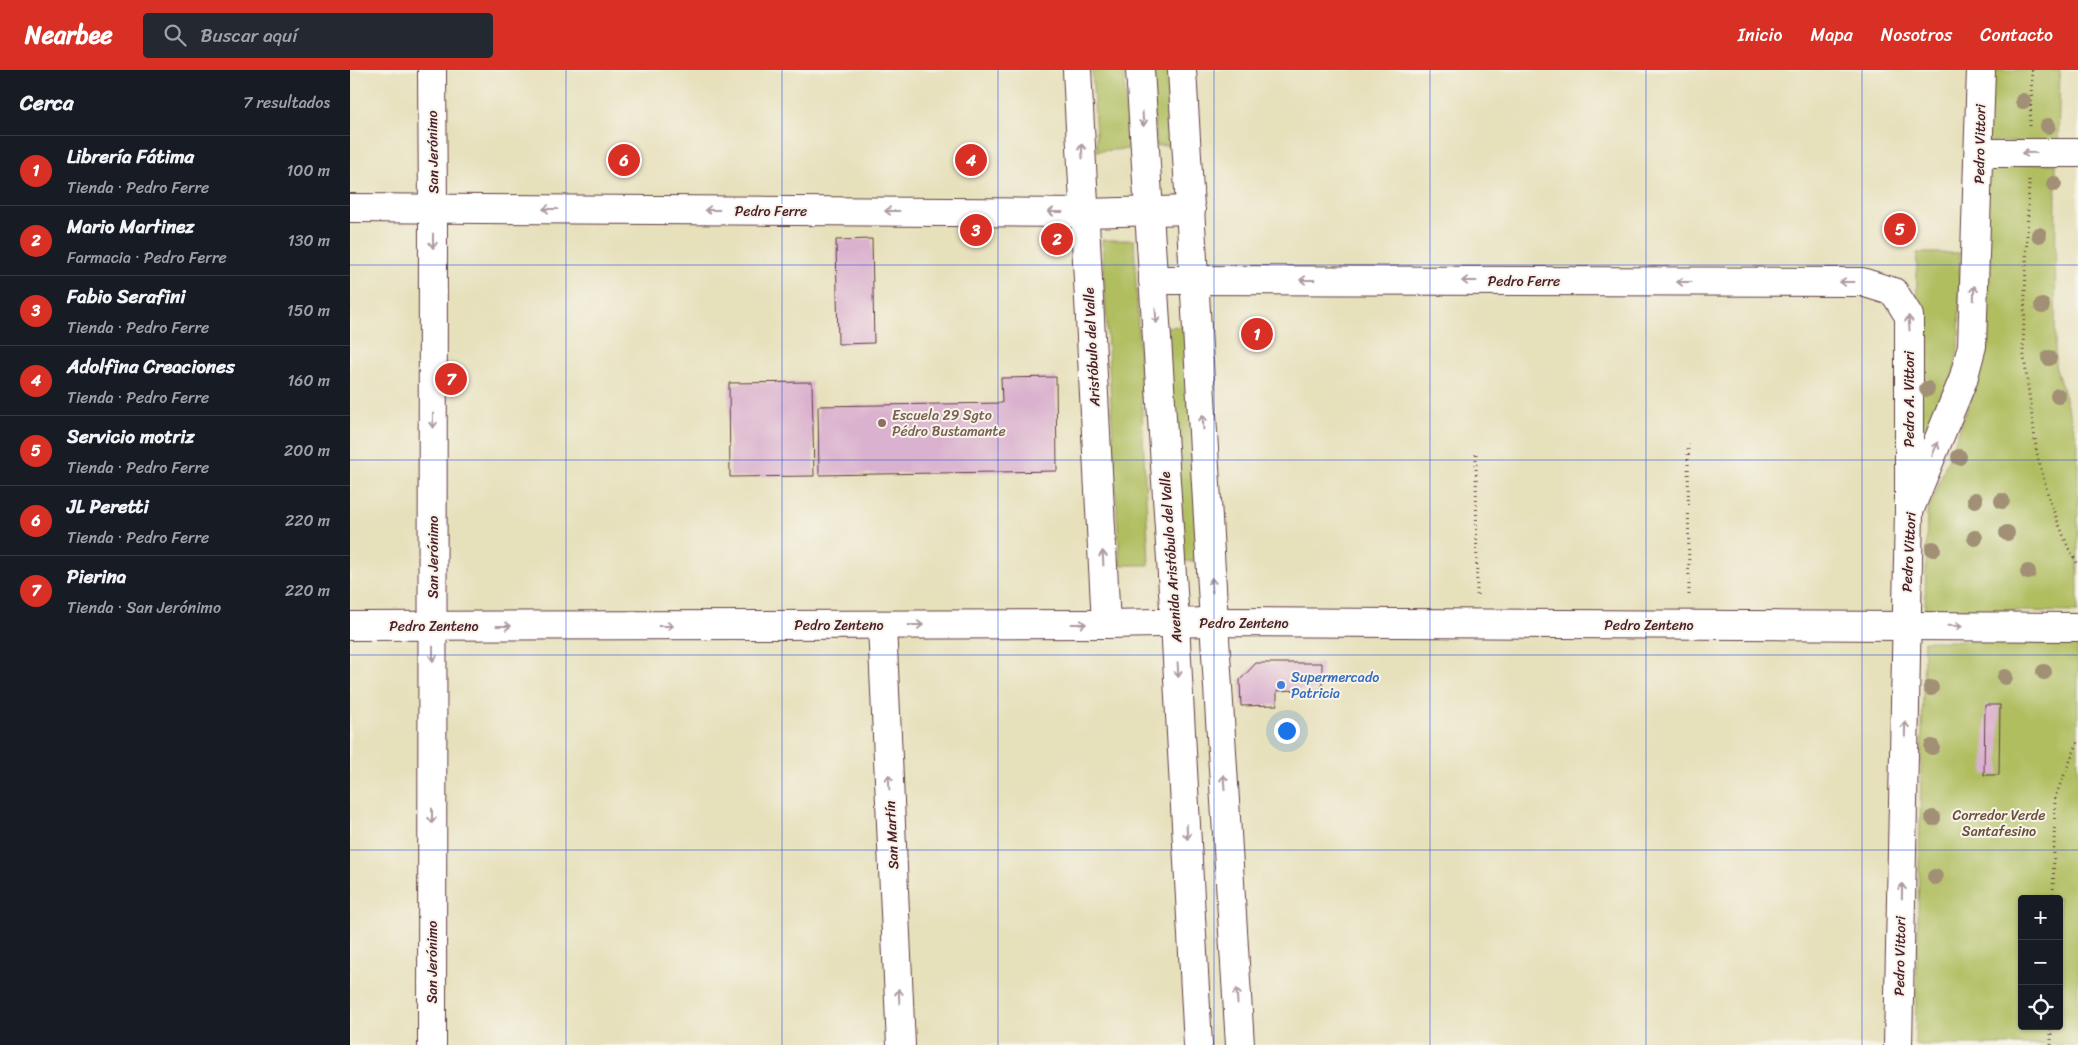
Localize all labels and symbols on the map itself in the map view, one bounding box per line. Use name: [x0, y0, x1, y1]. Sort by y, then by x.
street label: Pedro Vittori: [1967, 103, 1993, 184]
street label: San Jerónimo: [420, 110, 446, 194]
one-way arrow: [1139, 110, 1148, 126]
pin: 6: [608, 141, 640, 179]
pin: 4: [955, 141, 987, 179]
one-way arrow: [1077, 143, 1086, 159]
one-way arrow: [2022, 148, 2038, 158]
street label: Pedro Ferre: [735, 199, 807, 224]
one-way arrow: [542, 204, 558, 214]
one-way arrow: [705, 205, 721, 215]
one-way arrow: [885, 206, 901, 216]
one-way arrow: [1047, 207, 1064, 217]
pin: 5: [1884, 210, 1916, 248]
pin: 3: [960, 211, 992, 249]
pin: 2: [1041, 220, 1073, 258]
one-way arrow: [428, 232, 438, 249]
street label: Pedro Ferre: [1488, 269, 1560, 294]
one-way arrow: [1299, 275, 1316, 285]
one-way arrow: [1462, 276, 1478, 286]
one-way arrow: [1677, 277, 1693, 287]
one-way arrow: [1839, 277, 1856, 287]
one-way arrow: [1970, 286, 1979, 302]
street label: Aristóbulo del Valle: [1076, 287, 1108, 408]
one-way arrow: [1151, 308, 1160, 324]
pin: 1: [1241, 315, 1273, 353]
one-way arrow: [1904, 315, 1913, 331]
street label: Pedro A. Vittori: [1897, 350, 1922, 447]
pin: 7: [435, 360, 467, 398]
place label: Escuela 29 Sgto Pédro Bustamante: [892, 403, 1006, 444]
one-way arrow: [428, 412, 438, 429]
one-way arrow: [1198, 415, 1208, 431]
marker: Escuela 29 Sgto Pédro Bustamante: [876, 417, 888, 429]
one-way arrow: [1930, 442, 1940, 457]
street label: Avenida Aristóbulo del Valle: [1153, 470, 1190, 644]
street label: Pedro Vittori: [1894, 510, 1924, 593]
street label: San Jerónimo: [421, 516, 446, 598]
one-way arrow: [1098, 550, 1107, 566]
one-way arrow: [1207, 577, 1216, 593]
street label: Pedro Zenteno: [1199, 611, 1289, 636]
street label: Pedro Zenteno: [794, 613, 884, 638]
street label: Pedro Zenteno: [1604, 613, 1694, 638]
street label: Pedro Zenteno: [389, 614, 479, 639]
one-way arrow: [1070, 619, 1086, 629]
one-way arrow: [908, 620, 924, 630]
one-way arrow: [495, 621, 511, 631]
one-way arrow: [658, 621, 674, 631]
one-way arrow: [1947, 621, 1963, 630]
one-way arrow: [428, 645, 438, 661]
one-way arrow: [1173, 662, 1182, 678]
place label: Supermercado Patricia: [1291, 665, 1379, 706]
marker: Supermercado Patricia: [1275, 679, 1287, 691]
your location: [1274, 718, 1300, 744]
one-way arrow: [1900, 721, 1910, 738]
one-way arrow: [885, 774, 894, 790]
one-way arrow: [1219, 774, 1228, 790]
street label: San Martín: [878, 800, 906, 870]
park label: Corredor Verde Santafesino: [1953, 803, 2045, 844]
one-way arrow: [427, 808, 437, 824]
one-way arrow: [1182, 824, 1191, 840]
one-way arrow: [1897, 884, 1907, 900]
street label: Pedro Vittori: [1887, 915, 1913, 996]
street label: San Jerónimo: [420, 921, 445, 1003]
one-way arrow: [894, 989, 904, 1005]
one-way arrow: [1233, 989, 1242, 1005]

